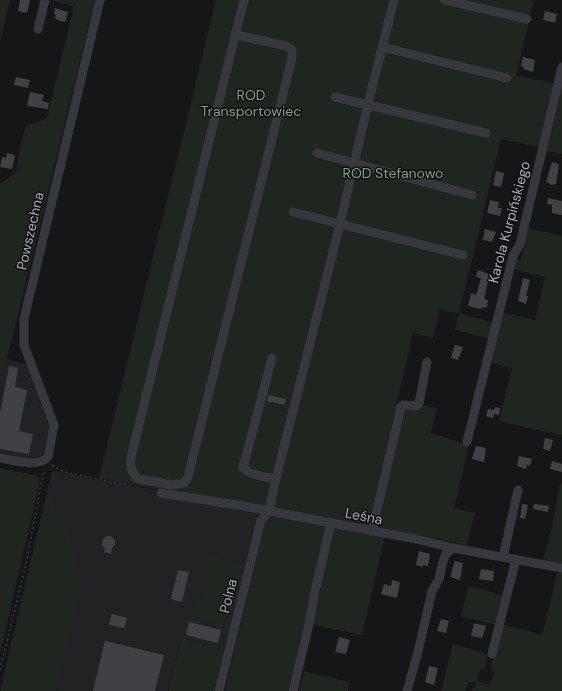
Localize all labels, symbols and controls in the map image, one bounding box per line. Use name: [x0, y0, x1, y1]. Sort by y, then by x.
park label: ROD Transportowiec: [201, 86, 301, 120]
street label: Karola Kurpińskiego: [484, 159, 534, 285]
park label: ROD Stefanowo: [343, 164, 443, 182]
street label: Powszechna: [12, 190, 48, 272]
street label: Leśna: [344, 504, 384, 528]
street label: Polna: [215, 577, 241, 615]

